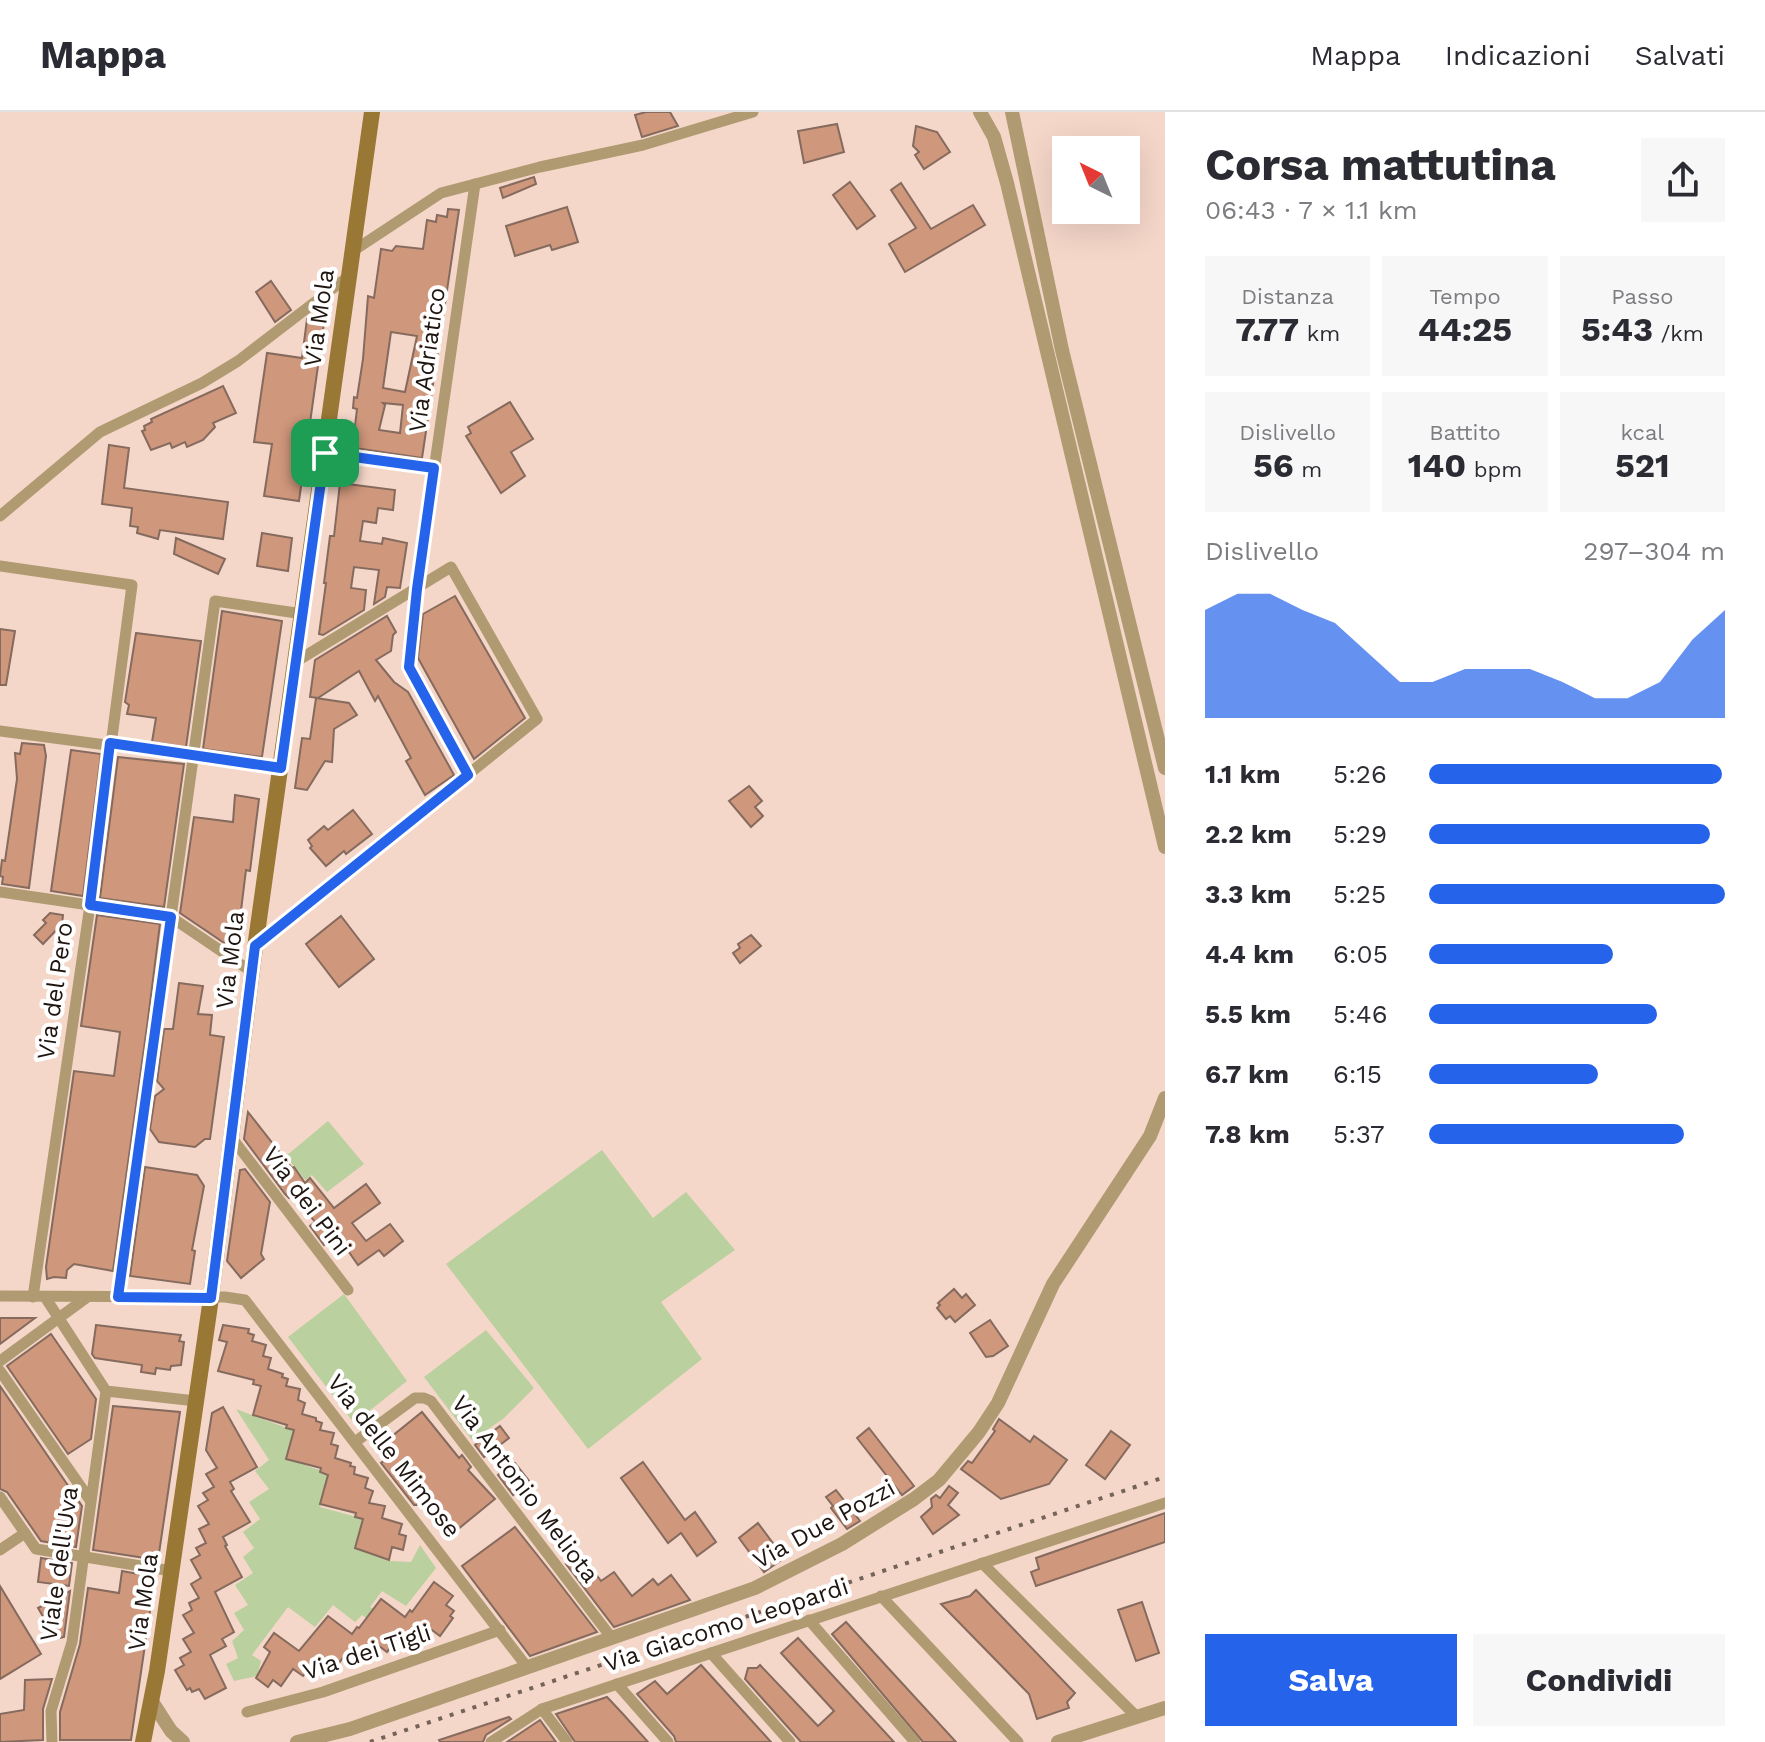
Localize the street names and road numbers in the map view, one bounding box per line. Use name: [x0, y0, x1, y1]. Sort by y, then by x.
street label: Via Mola: [298, 267, 340, 369]
street label: Via Adriatico: [403, 286, 451, 434]
street label: Via Mola: [210, 909, 250, 1011]
street label: Via del Pero: [31, 920, 79, 1062]
street label: Via dei Pini: [257, 1141, 357, 1261]
street label: Via delle Mimose: [322, 1369, 466, 1543]
street label: Via Antonio Meliota: [446, 1390, 604, 1588]
street label: Via Due Pozzi: [748, 1473, 900, 1575]
street label: Viale dell'Uva: [34, 1485, 84, 1643]
street label: Via Mola: [122, 1551, 164, 1653]
street label: Via Giacomo Leopardi: [600, 1572, 852, 1678]
street label: Via dei Tigli: [299, 1618, 435, 1686]

